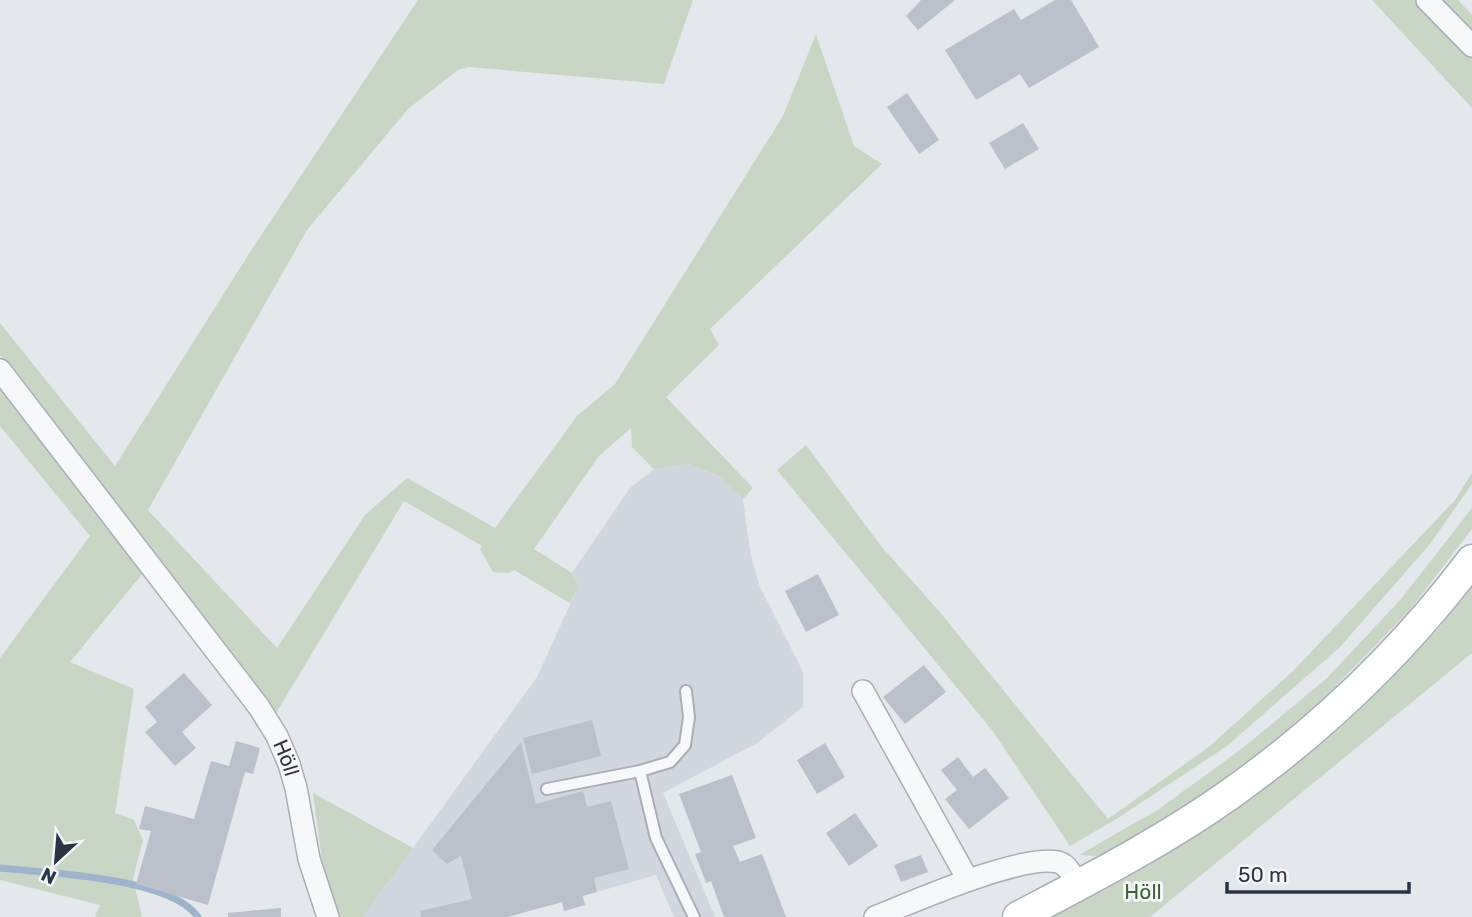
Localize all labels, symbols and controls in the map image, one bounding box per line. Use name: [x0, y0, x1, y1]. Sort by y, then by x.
street label: Höll: [268, 736, 305, 779]
north arrow: [21, 826, 91, 896]
scale bar: [1227, 850, 1409, 894]
text: N: [38, 862, 60, 889]
text: 50 m: [1238, 862, 1288, 887]
park label: Höll: [1124, 879, 1162, 904]

